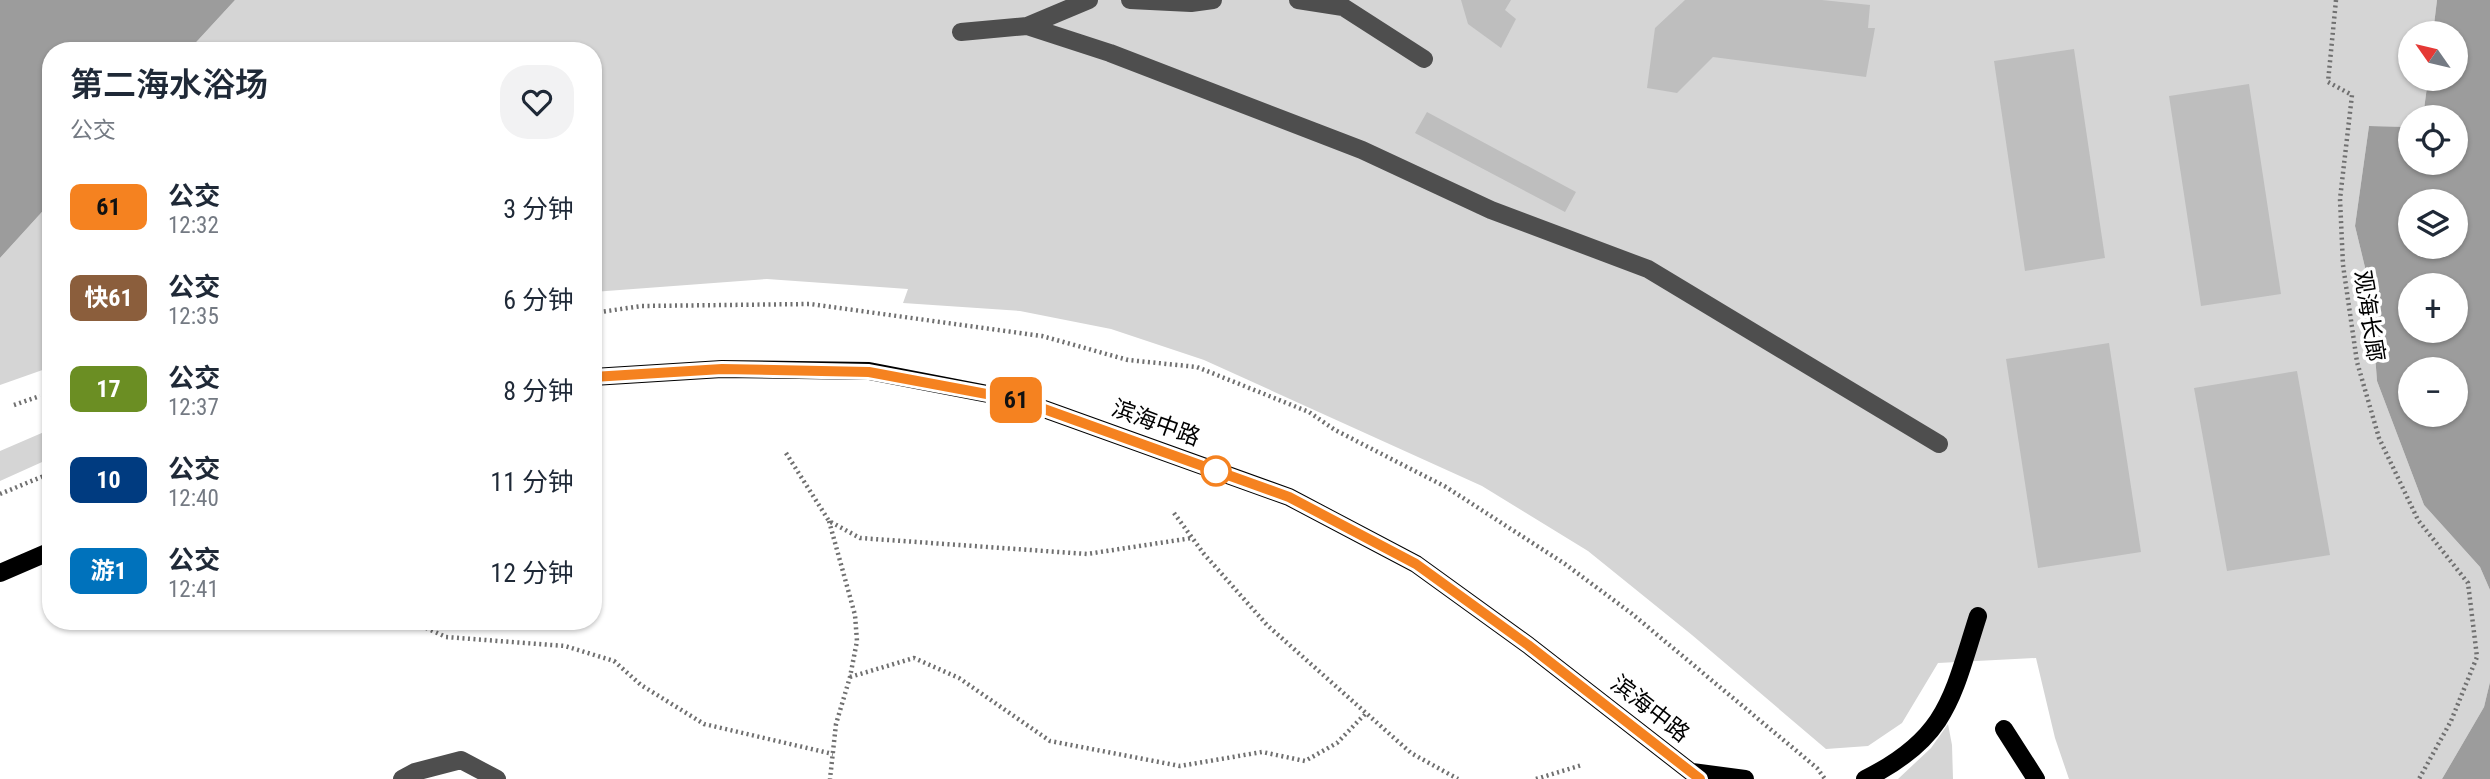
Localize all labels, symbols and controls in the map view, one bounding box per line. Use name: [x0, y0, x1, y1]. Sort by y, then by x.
north arrow: [2398, 21, 2468, 91]
map controls: [2398, 21, 2468, 427]
text: 第二海水浴场: [70, 65, 268, 104]
button: heart: [500, 65, 574, 139]
button: locate: [2398, 105, 2468, 175]
text: 公交: [70, 117, 116, 144]
text: 公交: [168, 181, 220, 211]
button: layers: [2398, 189, 2468, 259]
text: 61: [96, 193, 121, 221]
text: 3 分钟: [503, 194, 574, 224]
text: 12:32: [168, 212, 219, 239]
street label: 观海长廊: [2348, 268, 2390, 364]
text: 公交: [168, 272, 220, 302]
button: +: [2398, 273, 2468, 343]
text: 快61: [84, 284, 133, 312]
text: 6 分钟: [503, 285, 574, 315]
text: 12:35: [168, 303, 219, 330]
button: −: [2398, 357, 2468, 427]
text: 公交: [168, 363, 220, 393]
text: 17: [96, 375, 121, 403]
text: 8 分钟: [503, 376, 574, 406]
line badge: 61: [984, 377, 1048, 423]
text: 61: [1004, 386, 1028, 414]
text: 12:37: [168, 394, 219, 421]
street label: 滨海中路: [1108, 395, 1204, 451]
text: 公交: [168, 454, 220, 484]
unlabelled marker: [1201, 456, 1231, 486]
text: 10: [96, 466, 121, 494]
text: 11 分钟: [490, 467, 574, 497]
text: 12:40: [168, 485, 219, 512]
text: 公交: [168, 545, 220, 575]
text: 游1: [90, 557, 127, 585]
text: 12 分钟: [490, 558, 574, 588]
text: 12:41: [168, 576, 219, 603]
street label: 滨海中路: [1605, 670, 1695, 748]

